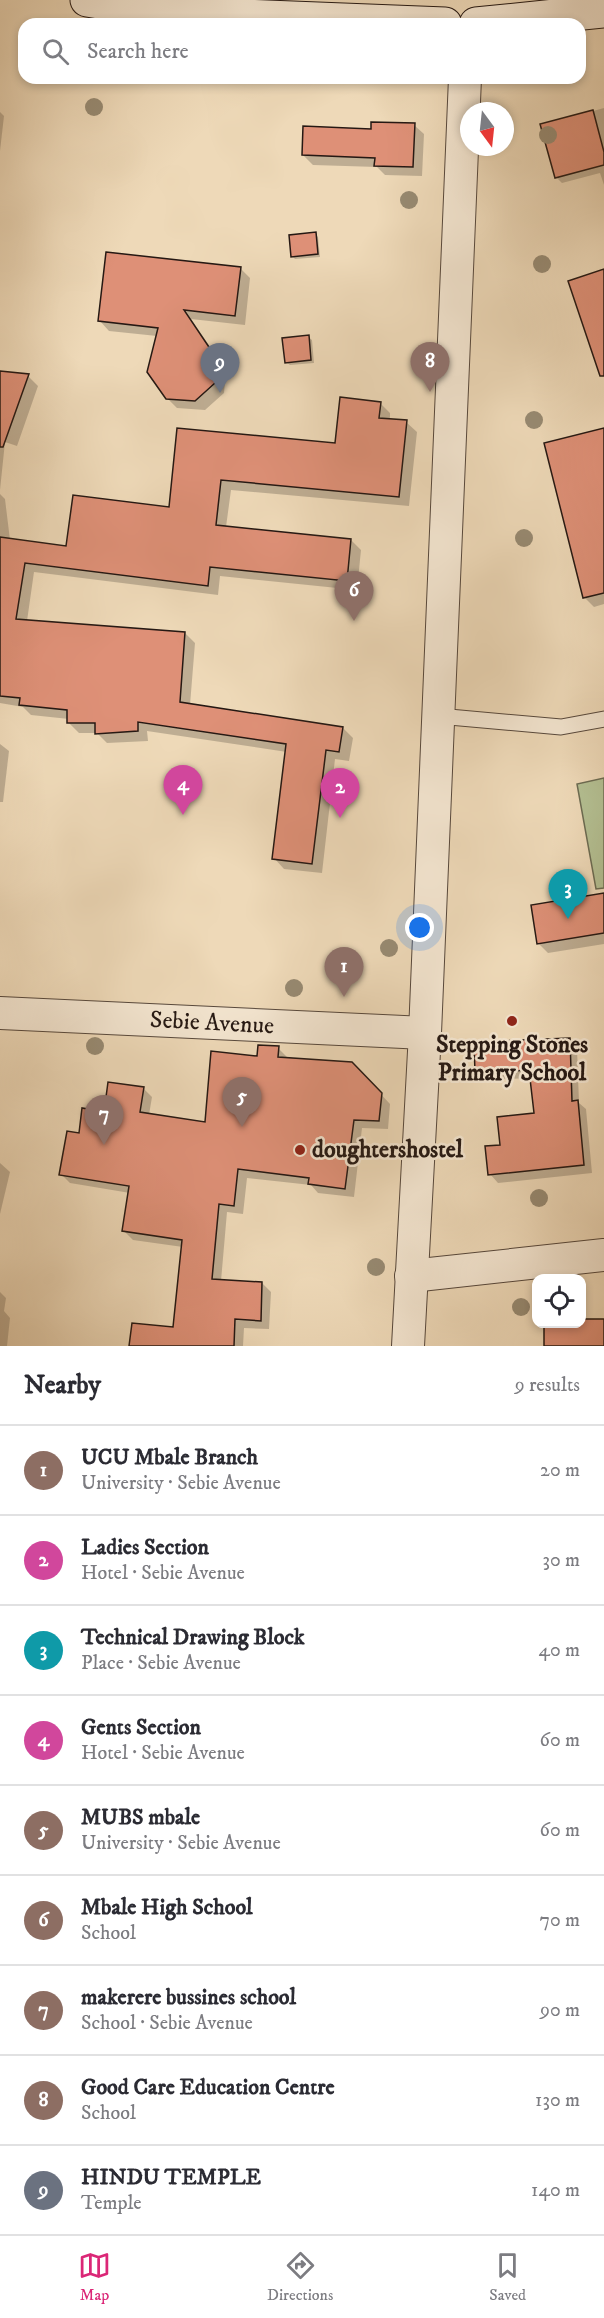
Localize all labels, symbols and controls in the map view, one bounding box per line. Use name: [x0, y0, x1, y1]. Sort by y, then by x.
search box: [18, 18, 586, 84]
icon: search: [39, 35, 72, 68]
text: Search here: [87, 38, 189, 65]
north arrow: [460, 102, 514, 156]
pin: 8: [410, 342, 450, 392]
pin: 9: [200, 344, 240, 393]
pin: 6: [334, 572, 374, 621]
pin: 4: [164, 766, 202, 815]
pin: 2: [320, 768, 360, 818]
pin: 3: [548, 870, 588, 919]
your location: [405, 913, 434, 942]
pin: 1: [324, 948, 364, 997]
street label: Sebie Avenue: [149, 1005, 275, 1041]
marker: Stepping Stones Primary School: [505, 1014, 519, 1028]
place label: Stepping Stones Primary School: [436, 1030, 588, 1088]
pin: 5: [222, 1078, 262, 1127]
pin: 7: [84, 1096, 124, 1145]
place label: doughtershostel: [312, 1135, 464, 1165]
marker: doughtershostel: [293, 1143, 307, 1157]
map controls: [532, 1274, 586, 1328]
button: locate: [532, 1274, 586, 1328]
text: Nearby: [24, 1369, 101, 1402]
text: 9 results: [515, 1373, 580, 1398]
text: UCU Mbale Branch: [81, 1444, 258, 1471]
text: 1: [40, 1458, 47, 1483]
text: 20 m: [540, 1458, 580, 1483]
text: University · Sebie Avenue: [81, 1471, 281, 1496]
text: Ladies Section: [81, 1534, 209, 1561]
text: 2: [39, 1548, 48, 1573]
text: 30 m: [542, 1548, 580, 1573]
text: Hotel · Sebie Avenue: [81, 1561, 245, 1586]
text: Technical Drawing Block: [81, 1624, 305, 1651]
text: 3: [40, 1638, 47, 1663]
text: 40 m: [538, 1638, 580, 1663]
text: Place · Sebie Avenue: [81, 1651, 241, 1676]
text: Gents Section: [81, 1714, 201, 1741]
text: 4: [38, 1728, 49, 1753]
text: 60 m: [540, 1728, 580, 1753]
text: Hotel · Sebie Avenue: [81, 1741, 245, 1766]
text: MUBS mbale: [81, 1804, 200, 1831]
text: 5: [39, 1818, 48, 1843]
text: 60 m: [540, 1818, 580, 1843]
text: University · Sebie Avenue: [81, 1831, 281, 1856]
text: Mbale High School: [81, 1894, 253, 1921]
text: 6: [38, 1908, 49, 1933]
text: 70 m: [539, 1908, 580, 1933]
text: School: [81, 1921, 136, 1946]
text: makerere bussines school: [81, 1984, 296, 2011]
text: 7: [38, 1998, 49, 2023]
text: 90 m: [540, 1998, 580, 2023]
text: School · Sebie Avenue: [81, 2011, 253, 2036]
text: Good Care Education Centre: [81, 2074, 335, 2101]
text: 8: [38, 2088, 49, 2113]
text: 130 m: [535, 2088, 580, 2113]
text: School: [81, 2101, 136, 2126]
text: HINDU TEMPLE: [81, 2164, 261, 2191]
text: 9: [39, 2178, 48, 2203]
text: 140 m: [531, 2178, 580, 2203]
text: Temple: [81, 2191, 142, 2216]
tab: Map: [78, 2249, 111, 2305]
tab: Directions: [267, 2249, 333, 2305]
tab: Saved: [489, 2249, 526, 2305]

